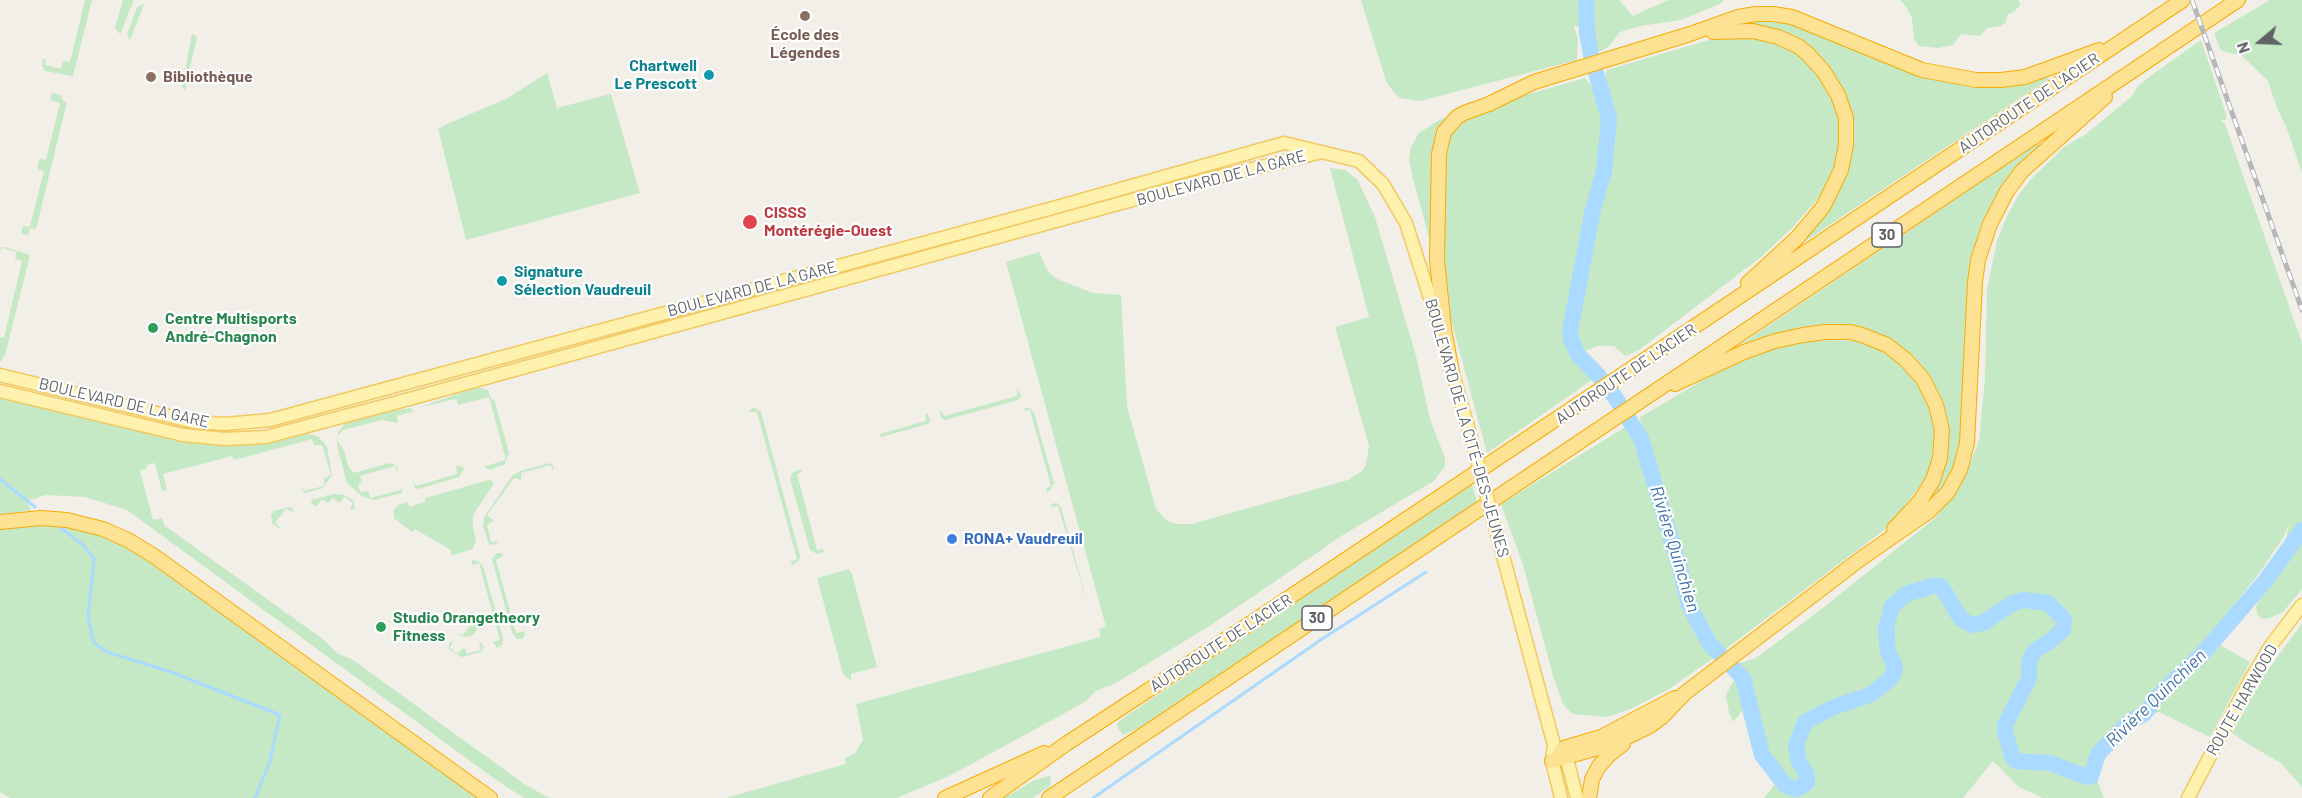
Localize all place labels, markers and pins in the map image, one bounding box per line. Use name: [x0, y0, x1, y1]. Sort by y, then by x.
marker: École des Légendes: [798, 9, 812, 23]
place label: École des Légendes: [770, 25, 840, 63]
place label: Chartwell Le Prescott: [614, 56, 697, 94]
place label: Bibliothèque: [163, 67, 253, 87]
marker: Chartwell Le Prescott: [702, 68, 716, 82]
marker: Bibliothèque: [144, 70, 158, 84]
place label: CISSS Montérégie-Ouest: [764, 203, 892, 241]
marker: CISSS Montérégie-Ouest: [741, 213, 759, 231]
place label: Signature Sélection Vaudreuil: [514, 262, 651, 300]
marker: Signature Sélection Vaudreuil: [495, 274, 509, 288]
place label: Centre Multisports André-Chagnon: [165, 309, 297, 347]
marker: Centre Multisports André-Chagnon: [146, 321, 160, 335]
place label: RONA+ Vaudreuil: [964, 529, 1083, 549]
marker: RONA+ Vaudreuil: [945, 532, 959, 546]
place label: Studio Orangetheory Fitness: [393, 608, 540, 646]
marker: Studio Orangetheory Fitness: [374, 620, 388, 634]

